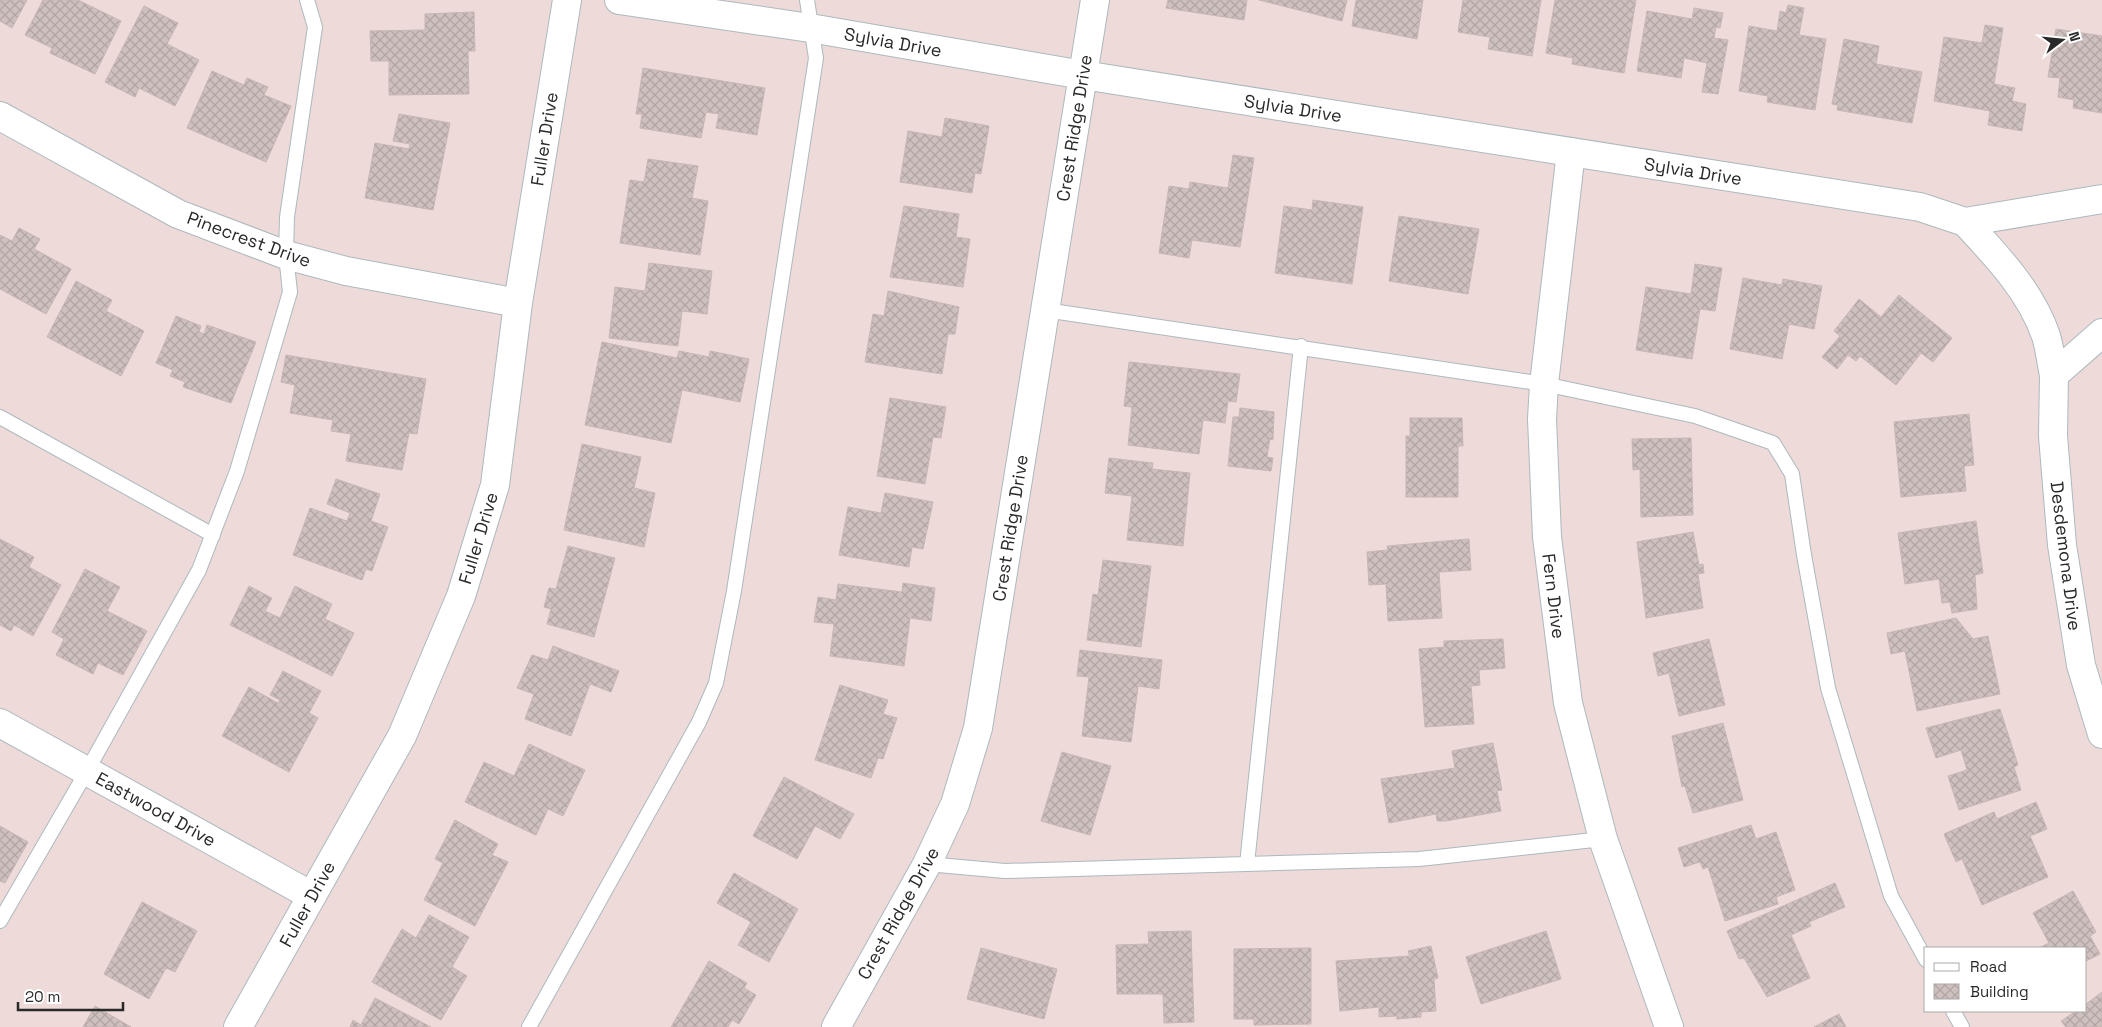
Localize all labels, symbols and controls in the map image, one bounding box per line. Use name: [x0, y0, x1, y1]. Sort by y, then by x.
north arrow: [2037, 15, 2087, 65]
street label: Sylvia Drive: [842, 22, 944, 62]
text: N: [2065, 29, 2084, 43]
street label: Crest Ridge Drive: [1051, 53, 1097, 203]
street label: Sylvia Drive: [1242, 89, 1344, 127]
street label: Fuller Drive: [525, 90, 563, 188]
street label: Sylvia Drive: [1642, 152, 1744, 190]
street label: Pinecrest Drive: [184, 206, 314, 272]
street label: Crest Ridge Drive: [987, 453, 1033, 603]
street label: Desdemona Drive: [2045, 480, 2087, 632]
street label: Fuller Drive: [453, 489, 503, 587]
street label: Fern Drive: [1537, 552, 1571, 640]
street label: Eastwood Drive: [92, 767, 220, 851]
street label: Crest Ridge Drive: [852, 843, 944, 983]
street label: Fuller Drive: [274, 857, 340, 951]
legend: [1924, 947, 2087, 1012]
text: Road: [1970, 957, 2007, 976]
scale bar: [18, 980, 122, 1012]
text: Building: [1970, 982, 2029, 1001]
text: 20 m: [25, 987, 60, 1006]

